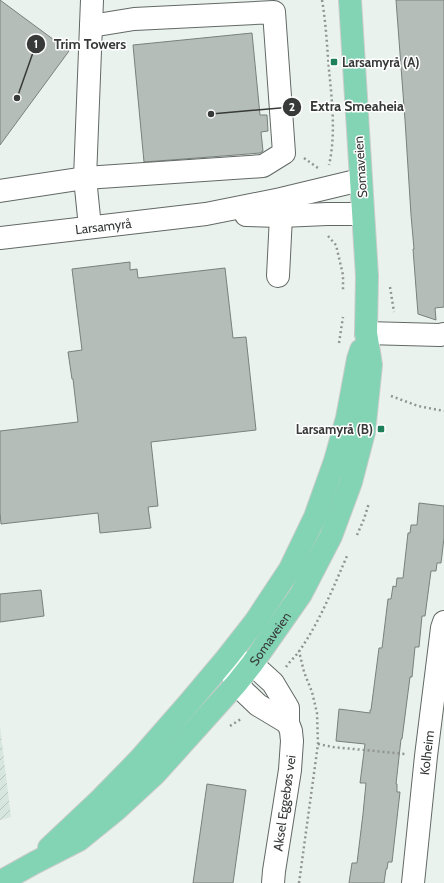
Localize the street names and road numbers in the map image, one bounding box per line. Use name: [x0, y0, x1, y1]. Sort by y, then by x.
street label: Somaveien: [350, 136, 370, 198]
street label: Larsamyrå: [74, 215, 133, 237]
street label: Somaveien: [246, 609, 294, 668]
street label: Kolheim: [416, 729, 437, 776]
street label: Aksel Eggebøs vei: [269, 754, 299, 852]

